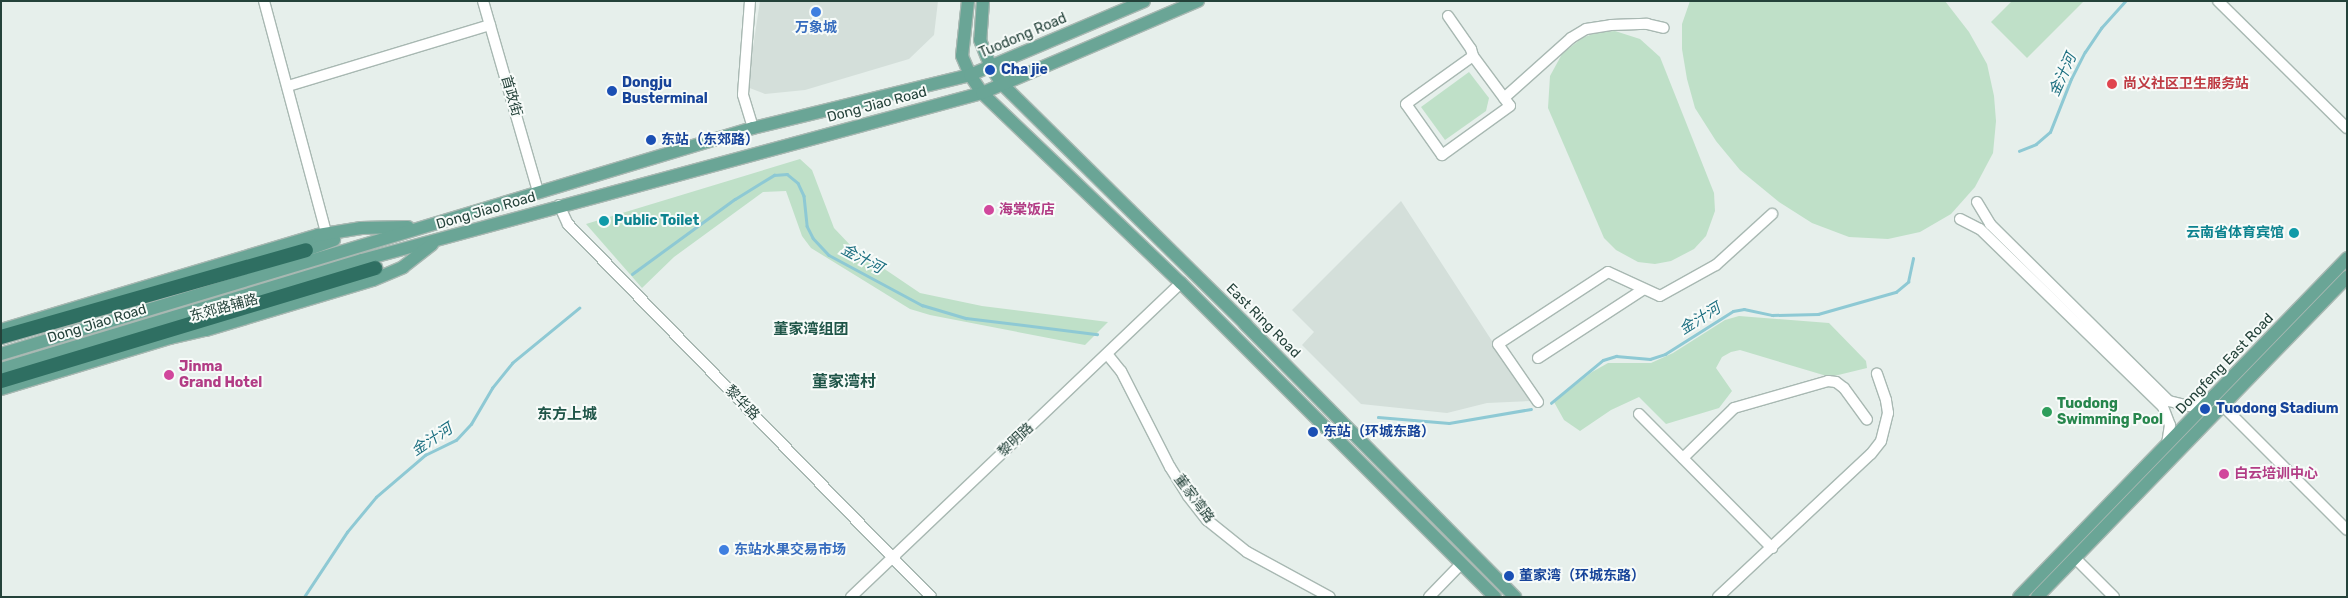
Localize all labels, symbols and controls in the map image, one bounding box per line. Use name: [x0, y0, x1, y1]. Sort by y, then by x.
marker: 万象城: [810, 6, 822, 18]
street label: Tuodong Road: [977, 10, 1069, 62]
place label: 万象城: [795, 20, 837, 36]
water label: 金汁河: [2046, 51, 2080, 99]
place label: Cha jie: [1001, 62, 1048, 78]
marker: Cha jie: [983, 63, 997, 77]
street label: 首政街: [497, 73, 525, 119]
place label: Dongju Busterminal: [622, 75, 708, 108]
place label: 尚义社区卫生服务站: [2123, 76, 2249, 92]
marker: 尚义社区卫生服务站: [2105, 77, 2119, 91]
street label: Dong Jiao Road: [825, 84, 929, 126]
marker: Dongju Busterminal: [606, 85, 618, 97]
place label: 东站（东郊路）: [661, 132, 759, 148]
marker: 东站（东郊路）: [645, 134, 657, 146]
street label: Dong Jiao Road: [434, 189, 538, 233]
place label: 海棠饭店: [999, 202, 1055, 218]
marker: 海棠饭店: [983, 204, 995, 216]
place label: Public Toilet: [614, 213, 699, 229]
marker: Public Toilet: [598, 215, 610, 227]
place label: 云南省体育宾馆: [2186, 225, 2284, 241]
marker: 云南省体育宾馆: [2288, 227, 2300, 239]
water label: 金汁河: [838, 240, 886, 278]
street label: East Ring Road: [1222, 280, 1304, 362]
street label: 东郊路辅路: [188, 291, 260, 325]
water label: 金汁河: [1676, 299, 1724, 339]
street label: Dong Jiao Road: [45, 301, 149, 347]
street label: Dongfeng East Road: [2173, 310, 2277, 418]
district label: 董家湾组团: [774, 321, 848, 339]
place label: Jinma Grand Hotel: [179, 359, 262, 392]
marker: Jinma Grand Hotel: [163, 369, 175, 381]
district label: 董家湾村: [812, 372, 876, 392]
street label: 黎华路: [721, 382, 763, 424]
place label: Tuodong Swimming Pool: [2057, 396, 2163, 428]
place label: Tuodong Stadium: [2216, 401, 2339, 417]
marker: Tuodong Stadium: [2198, 402, 2212, 416]
district label: 东方上城: [537, 406, 597, 424]
marker: Tuodong Swimming Pool: [2041, 406, 2053, 418]
water label: 金汁河: [408, 420, 456, 460]
street label: 黎明路: [995, 420, 1037, 460]
place label: 东站（环城东路）: [1323, 424, 1435, 440]
marker: 东站（环城东路）: [1307, 426, 1319, 438]
place label: 白云培训中心: [2234, 466, 2318, 482]
marker: 白云培训中心: [2218, 468, 2230, 480]
street label: 董家湾路: [1170, 472, 1218, 526]
place label: 东站水果交易市场: [734, 542, 846, 558]
marker: 东站水果交易市场: [718, 544, 730, 556]
place label: 董家湾（环城东路）: [1519, 568, 1645, 584]
marker: 董家湾（环城东路）: [1503, 570, 1515, 582]

